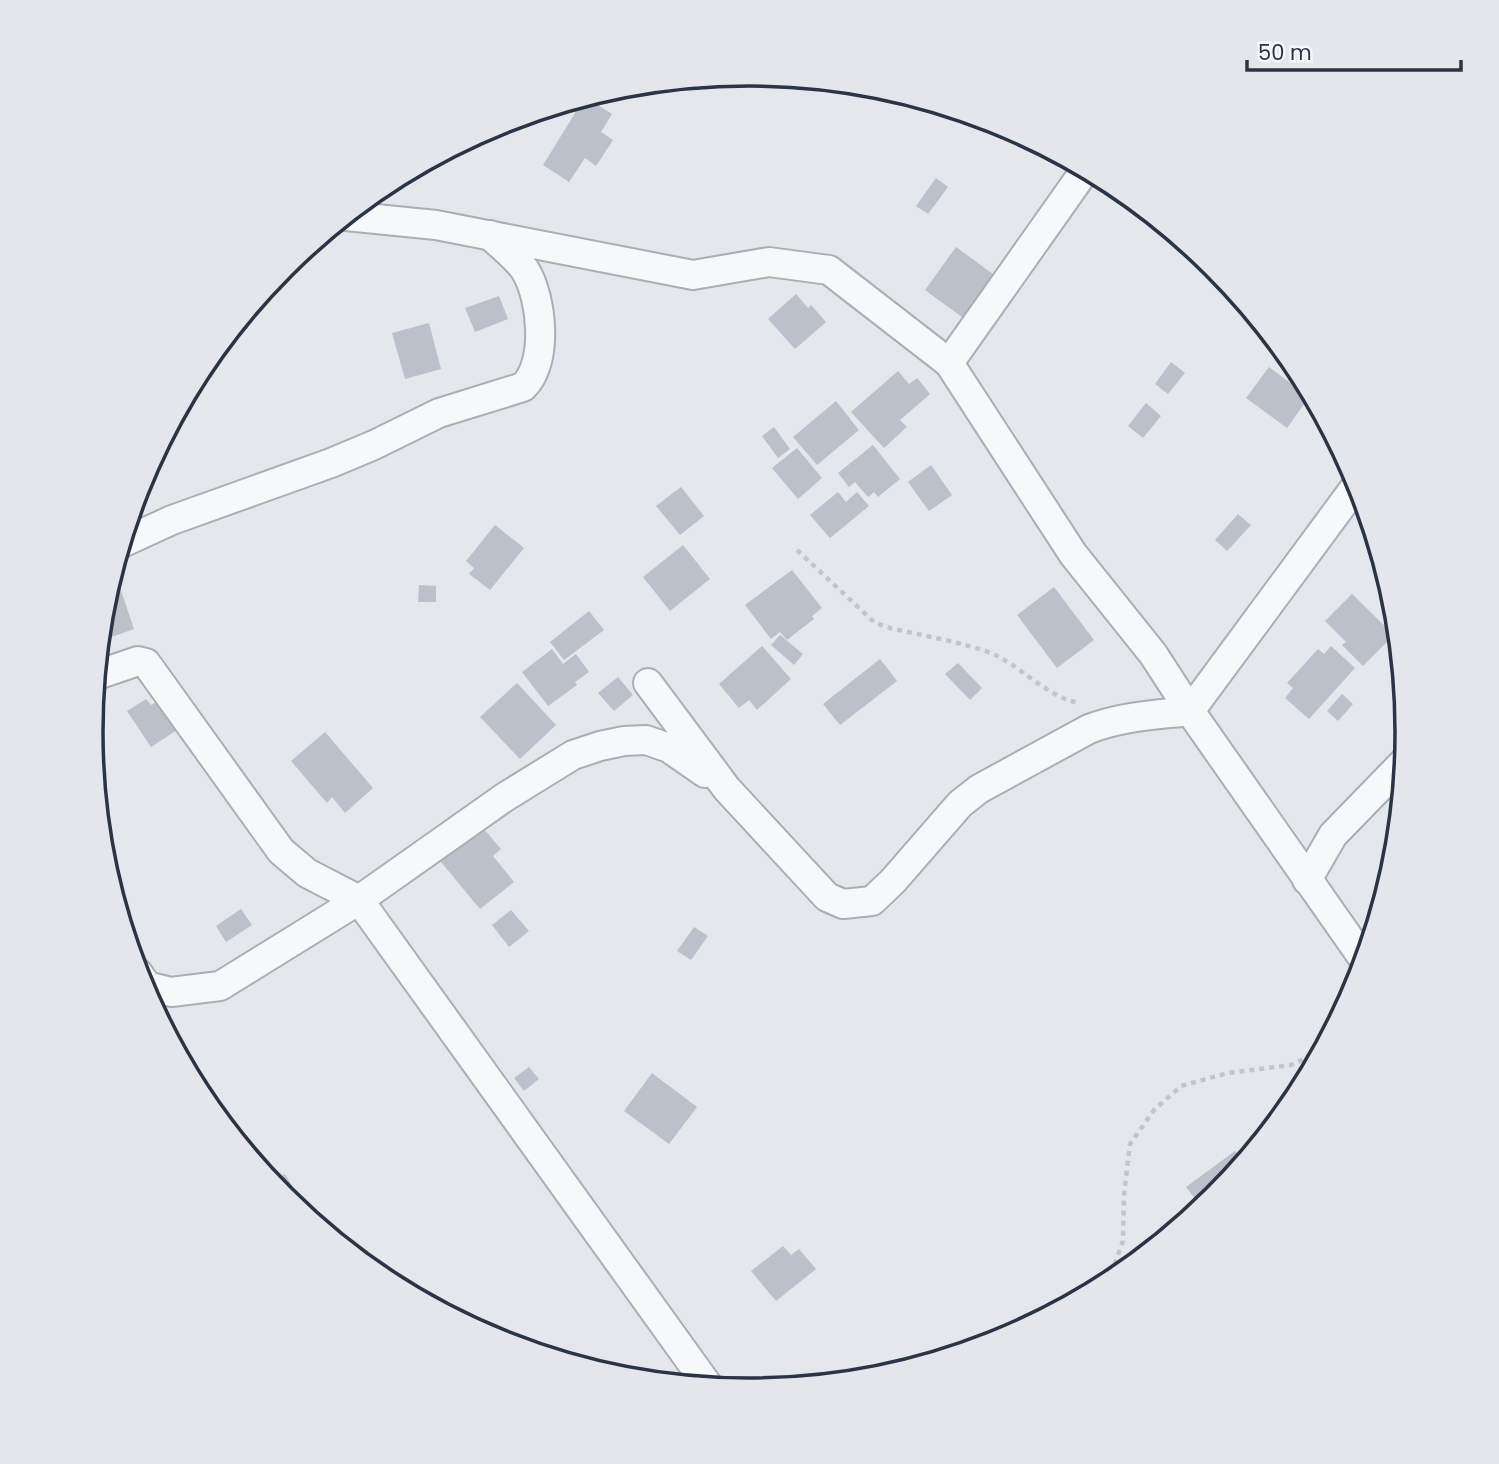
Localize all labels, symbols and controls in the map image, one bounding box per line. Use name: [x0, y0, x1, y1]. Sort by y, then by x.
scale bar: [1247, 28, 1460, 72]
text: 50 m: [1258, 38, 1312, 67]

